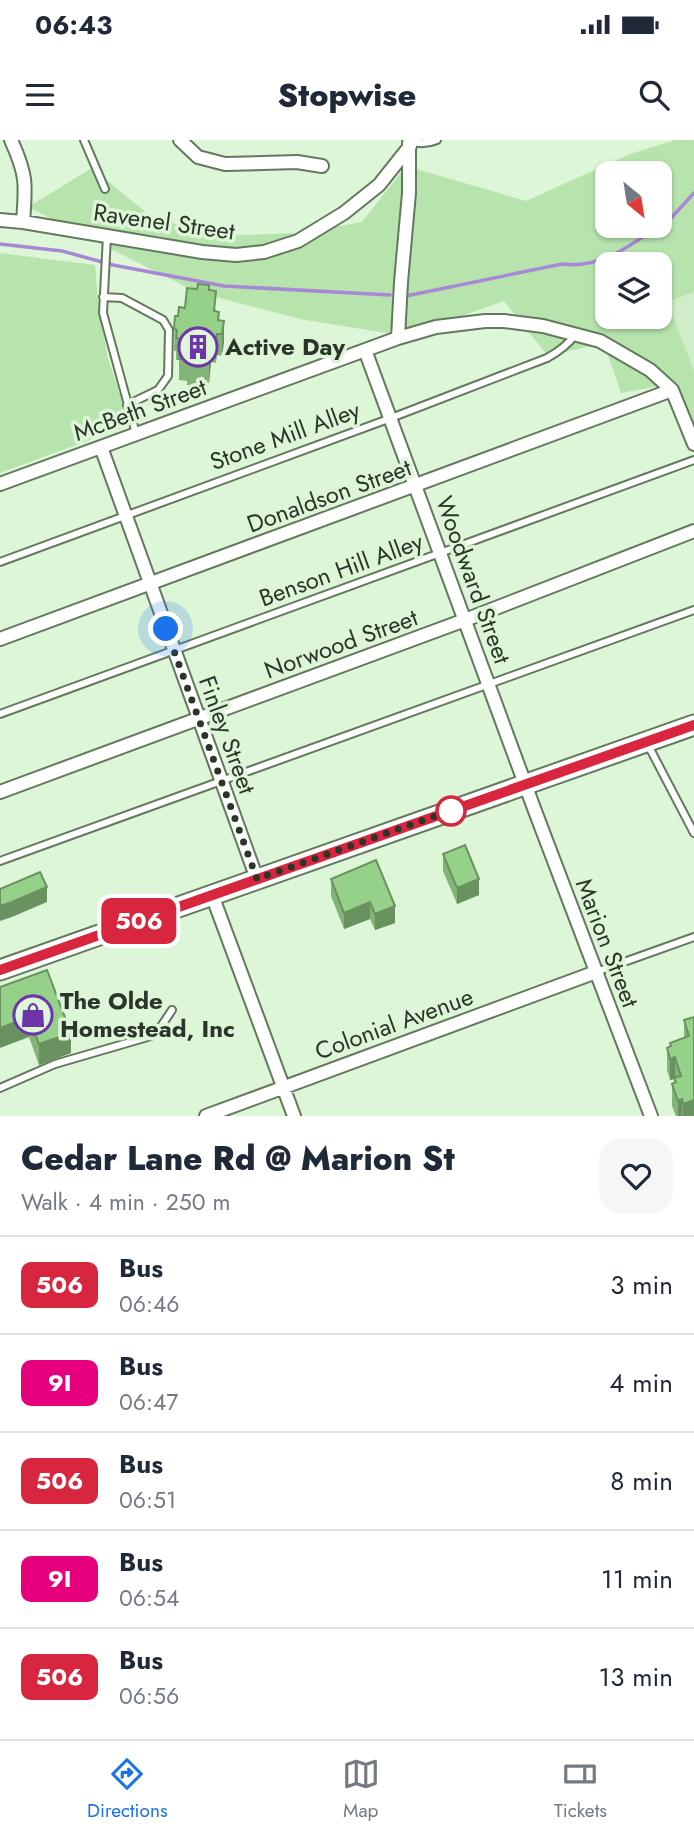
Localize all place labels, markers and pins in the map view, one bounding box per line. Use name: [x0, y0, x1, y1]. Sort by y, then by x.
building icon: Active Day: [177, 326, 219, 368]
place label: Active Day: [224, 329, 345, 364]
unlabelled marker: [436, 796, 466, 826]
place label: The Olde Homestead, Inc: [60, 983, 235, 1046]
shop icon: The Olde Homestead, Inc: [12, 994, 54, 1036]

